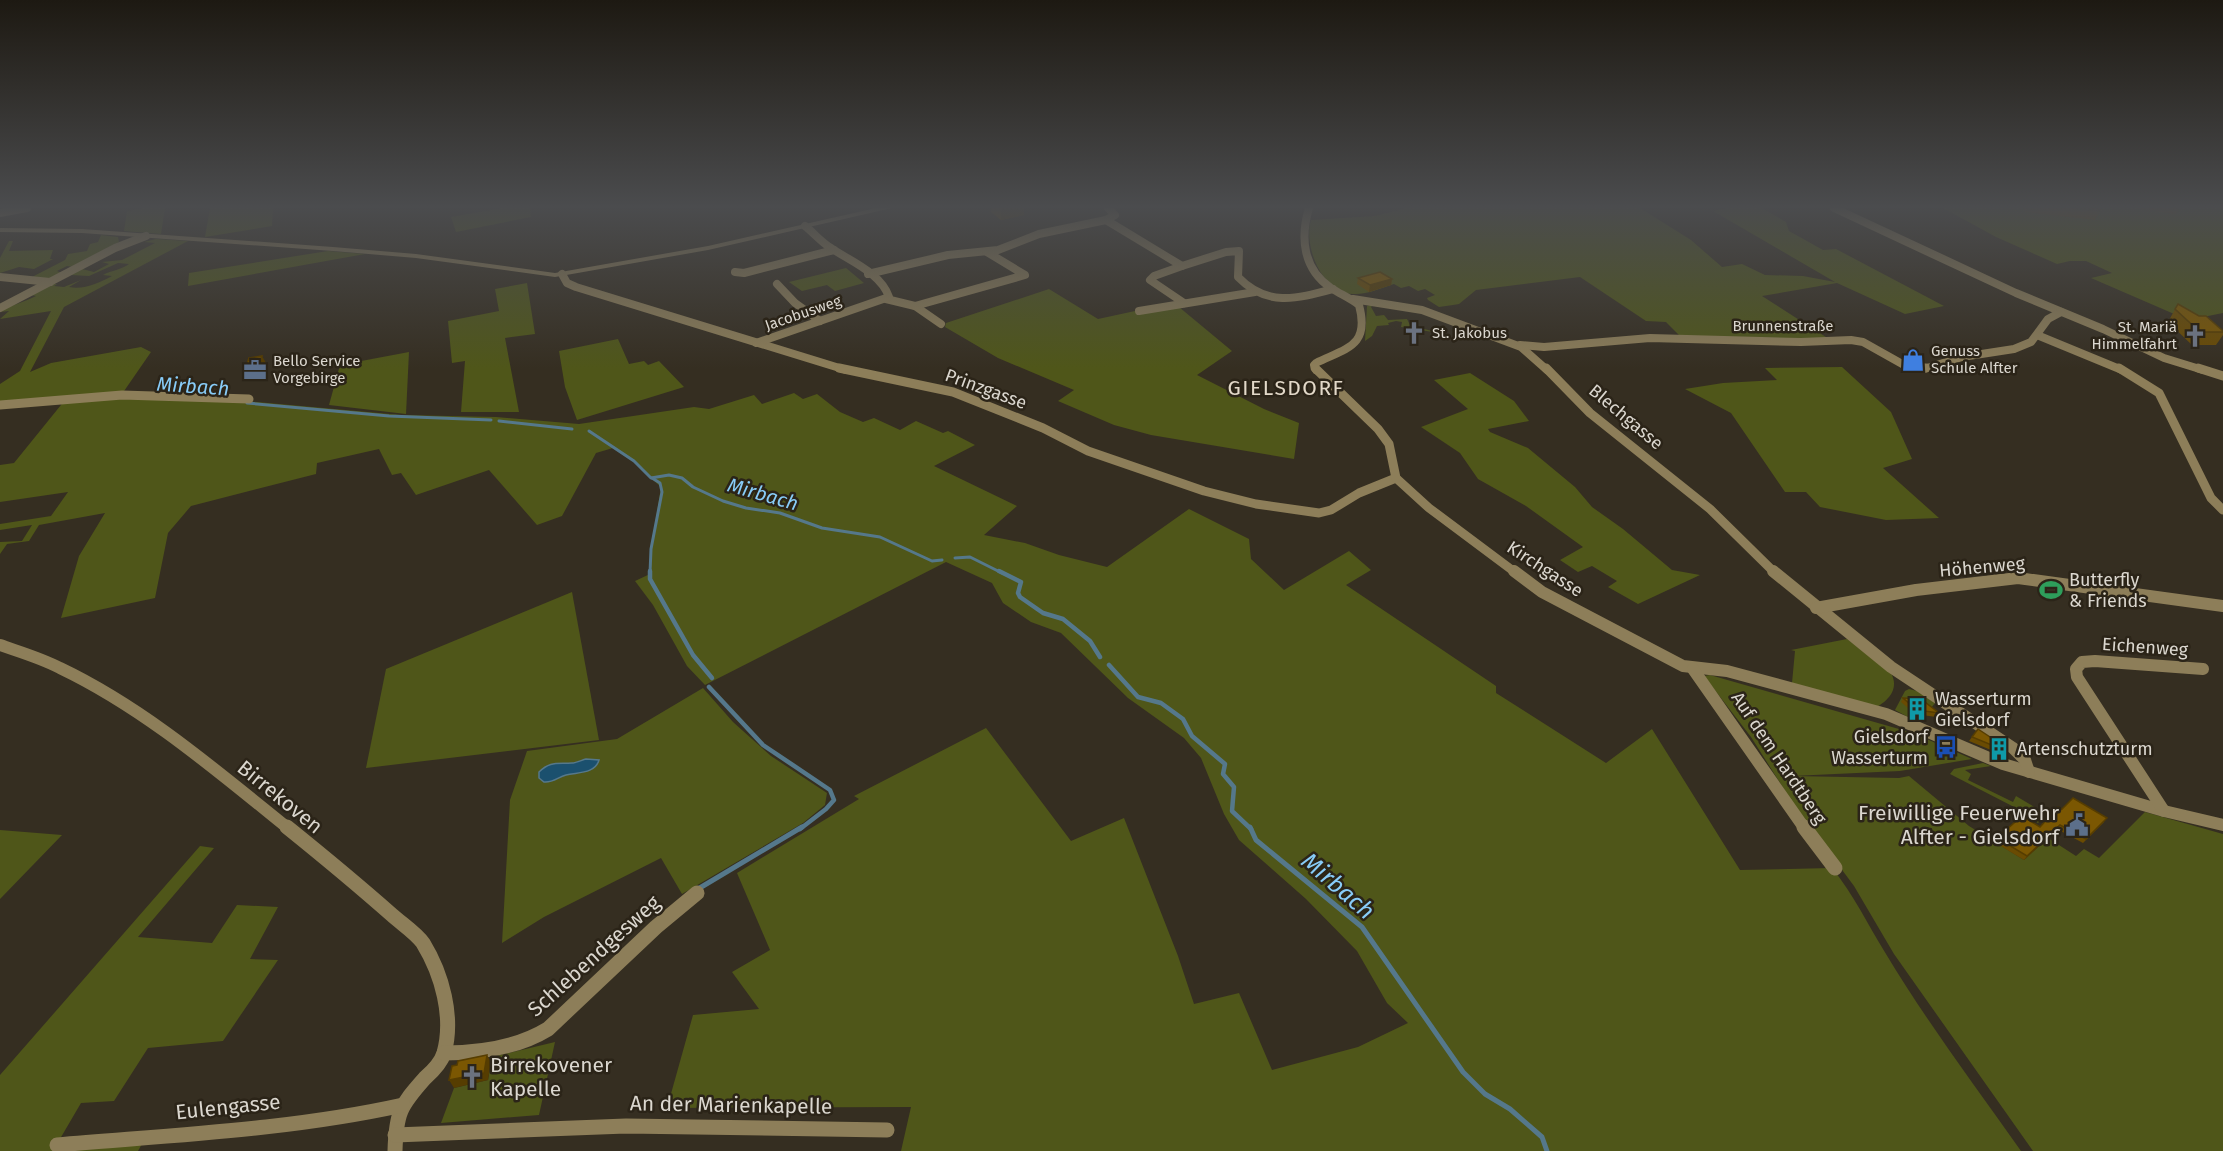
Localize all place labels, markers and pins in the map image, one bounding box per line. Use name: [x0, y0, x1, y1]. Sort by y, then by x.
place label: St. Mariä Himmelfahrt: [2091, 318, 2178, 353]
church icon: St. Jakobus: [1401, 320, 1427, 346]
church icon: St. Mariä Himmelfahrt: [2182, 323, 2208, 349]
place label: St. Jakobus: [1432, 324, 1507, 342]
place label: Genuss Schule Alfter: [1931, 342, 2018, 377]
shop icon: Genuss Schule Alfter: [1900, 347, 1926, 373]
place label: Bello Service Vorgebirge: [273, 352, 361, 387]
office icon: Bello Service Vorgebirge: [242, 357, 268, 383]
place label: Butterfly & Friends: [2069, 569, 2147, 612]
sports icon: Butterfly & Friends: [2038, 577, 2064, 603]
place label: Wasserturm Gielsdorf: [1935, 688, 2032, 731]
building icon: Wasserturm Gielsdorf: [1904, 696, 1930, 722]
place label: Gielsdorf Wasserturm: [1831, 726, 1930, 769]
bus stop icon: Gielsdorf Wasserturm: [1933, 734, 1959, 760]
building icon: Artenschutzturm: [1986, 736, 2012, 762]
place label: Artenschutzturm: [2017, 738, 2153, 760]
place label: Freiwillige Feuerwehr Alfter - Gielsdorf: [1858, 800, 2061, 850]
public building icon: Freiwillige Feuerwehr Alfter - Gielsdorf: [2064, 812, 2090, 838]
place label: Birrekovener Kapelle: [490, 1052, 612, 1102]
church icon: Birrekovener Kapelle: [459, 1064, 485, 1090]

